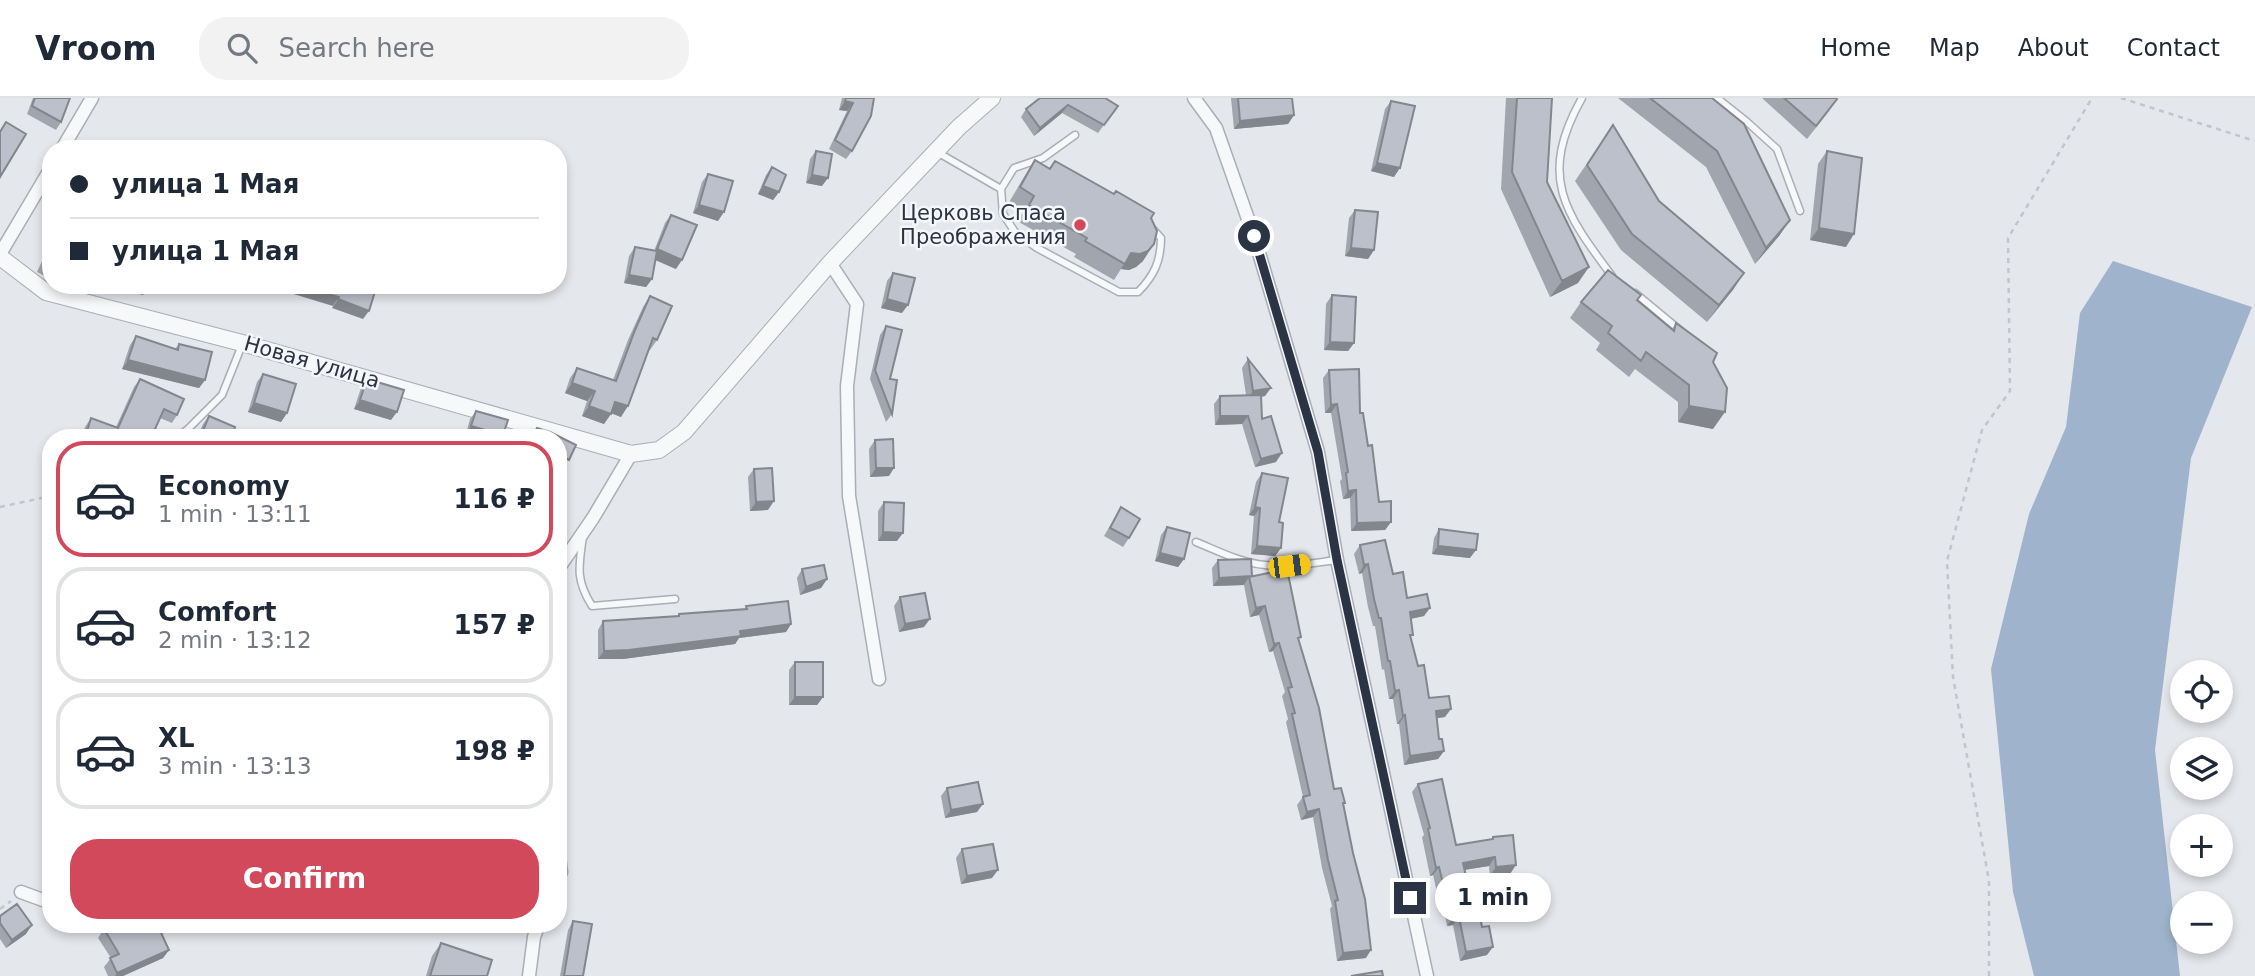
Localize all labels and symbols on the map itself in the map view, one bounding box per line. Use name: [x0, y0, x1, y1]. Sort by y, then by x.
place label: Церковь Спаса Преображения: [900, 201, 1066, 249]
marker: Церковь Спаса Преображения: [1072, 217, 1088, 233]
route start: [1238, 220, 1270, 252]
street label: Новая улица: [241, 331, 383, 393]
car: [1267, 553, 1312, 579]
callout: 1 min: [1434, 874, 1550, 922]
route end: [1394, 882, 1426, 914]

